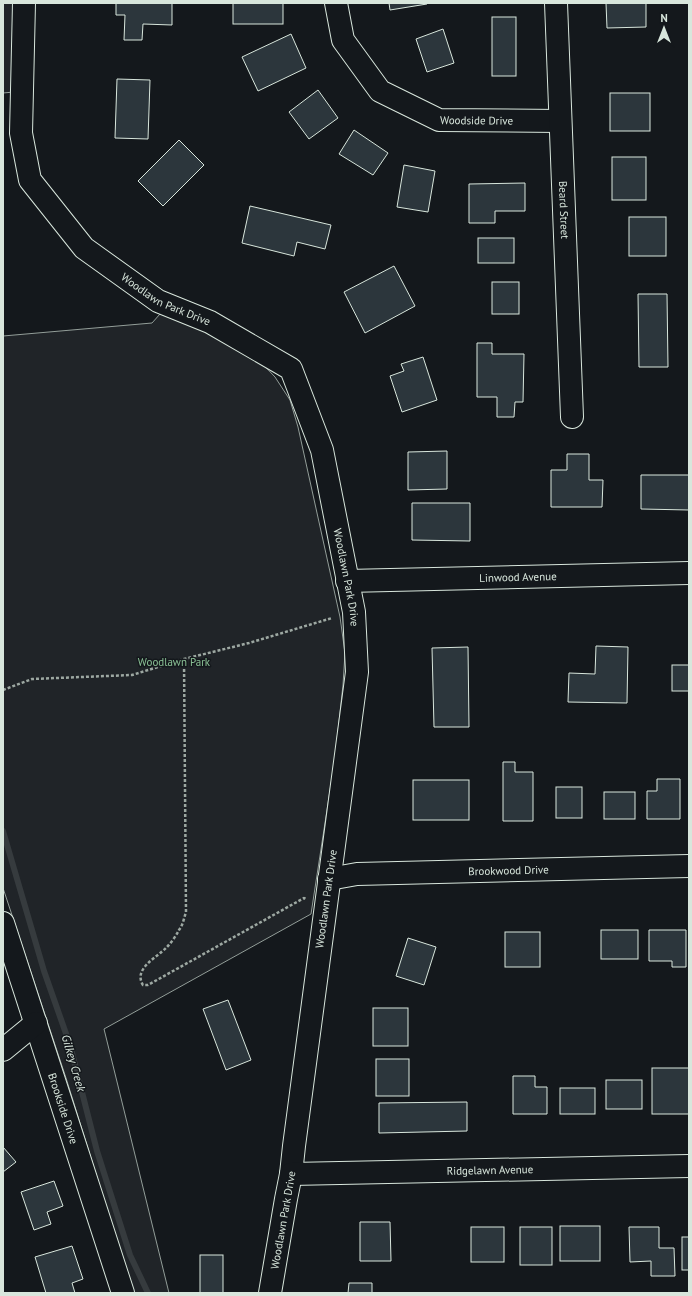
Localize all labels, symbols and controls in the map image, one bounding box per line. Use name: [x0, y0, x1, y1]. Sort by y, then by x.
north arrow: [644, 8, 684, 48]
text: N: [660, 11, 668, 25]
street label: Woodside Drive: [440, 113, 514, 128]
street label: Beard Street: [556, 180, 572, 239]
street label: Woodlawn Park Drive: [118, 270, 213, 329]
street label: Woodlawn Park Drive: [331, 527, 362, 627]
street label: Linwood Avenue: [479, 569, 557, 585]
park label: Woodlawn Park: [138, 655, 211, 669]
street label: Woodlawn Park Drive: [312, 848, 340, 949]
street label: Brookwood Drive: [468, 862, 549, 878]
water label: Gilkey Creek: [59, 1033, 89, 1094]
street label: Brookside Drive: [45, 1071, 81, 1146]
street label: Ridgelawn Avenue: [446, 1162, 534, 1178]
street label: Woodlawn Park Drive: [267, 1169, 299, 1270]

